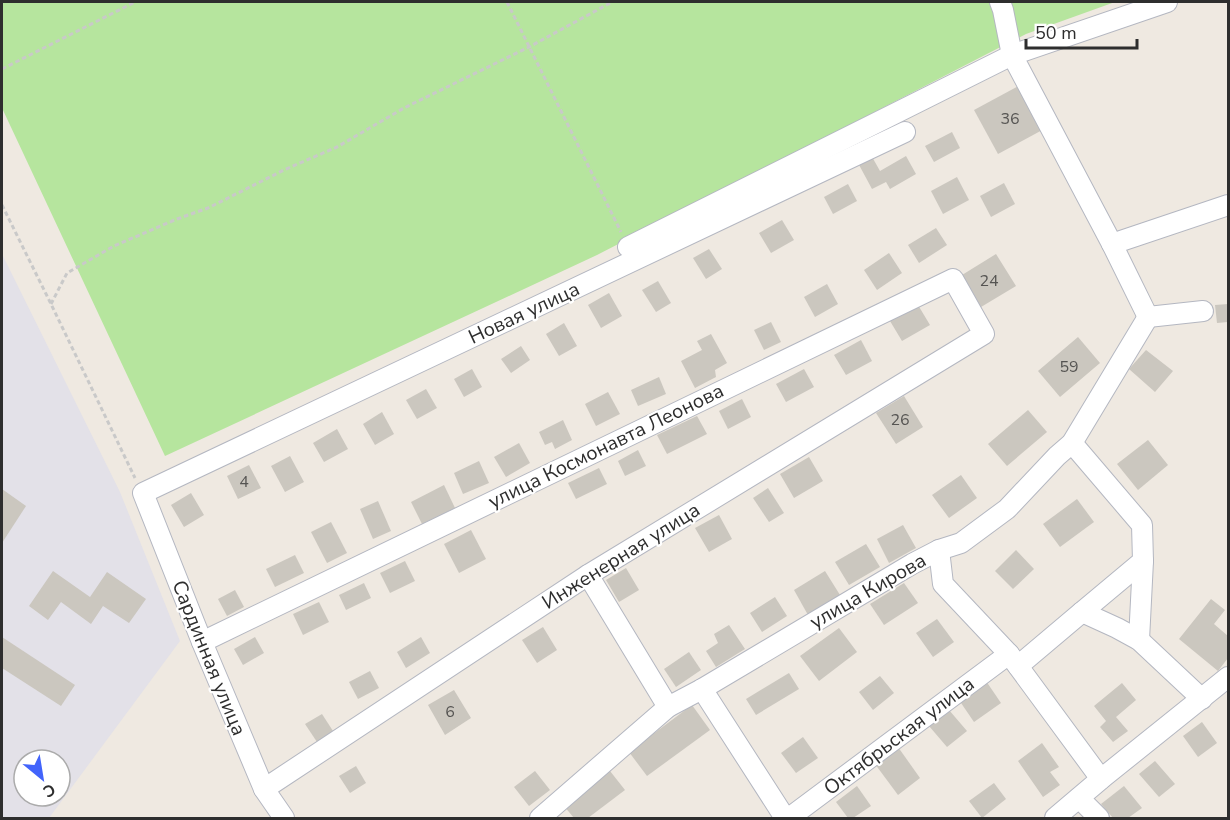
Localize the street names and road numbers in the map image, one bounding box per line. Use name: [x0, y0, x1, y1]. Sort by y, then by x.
street label: Новая улица: [464, 275, 584, 351]
street label: улица Космонавта Леонова: [484, 377, 728, 515]
street label: Инженерная улица: [537, 496, 705, 616]
street label: улица Кирова: [805, 547, 931, 635]
street label: Сардинная улица: [166, 576, 252, 740]
street label: Октябрьская улица: [818, 670, 980, 802]

